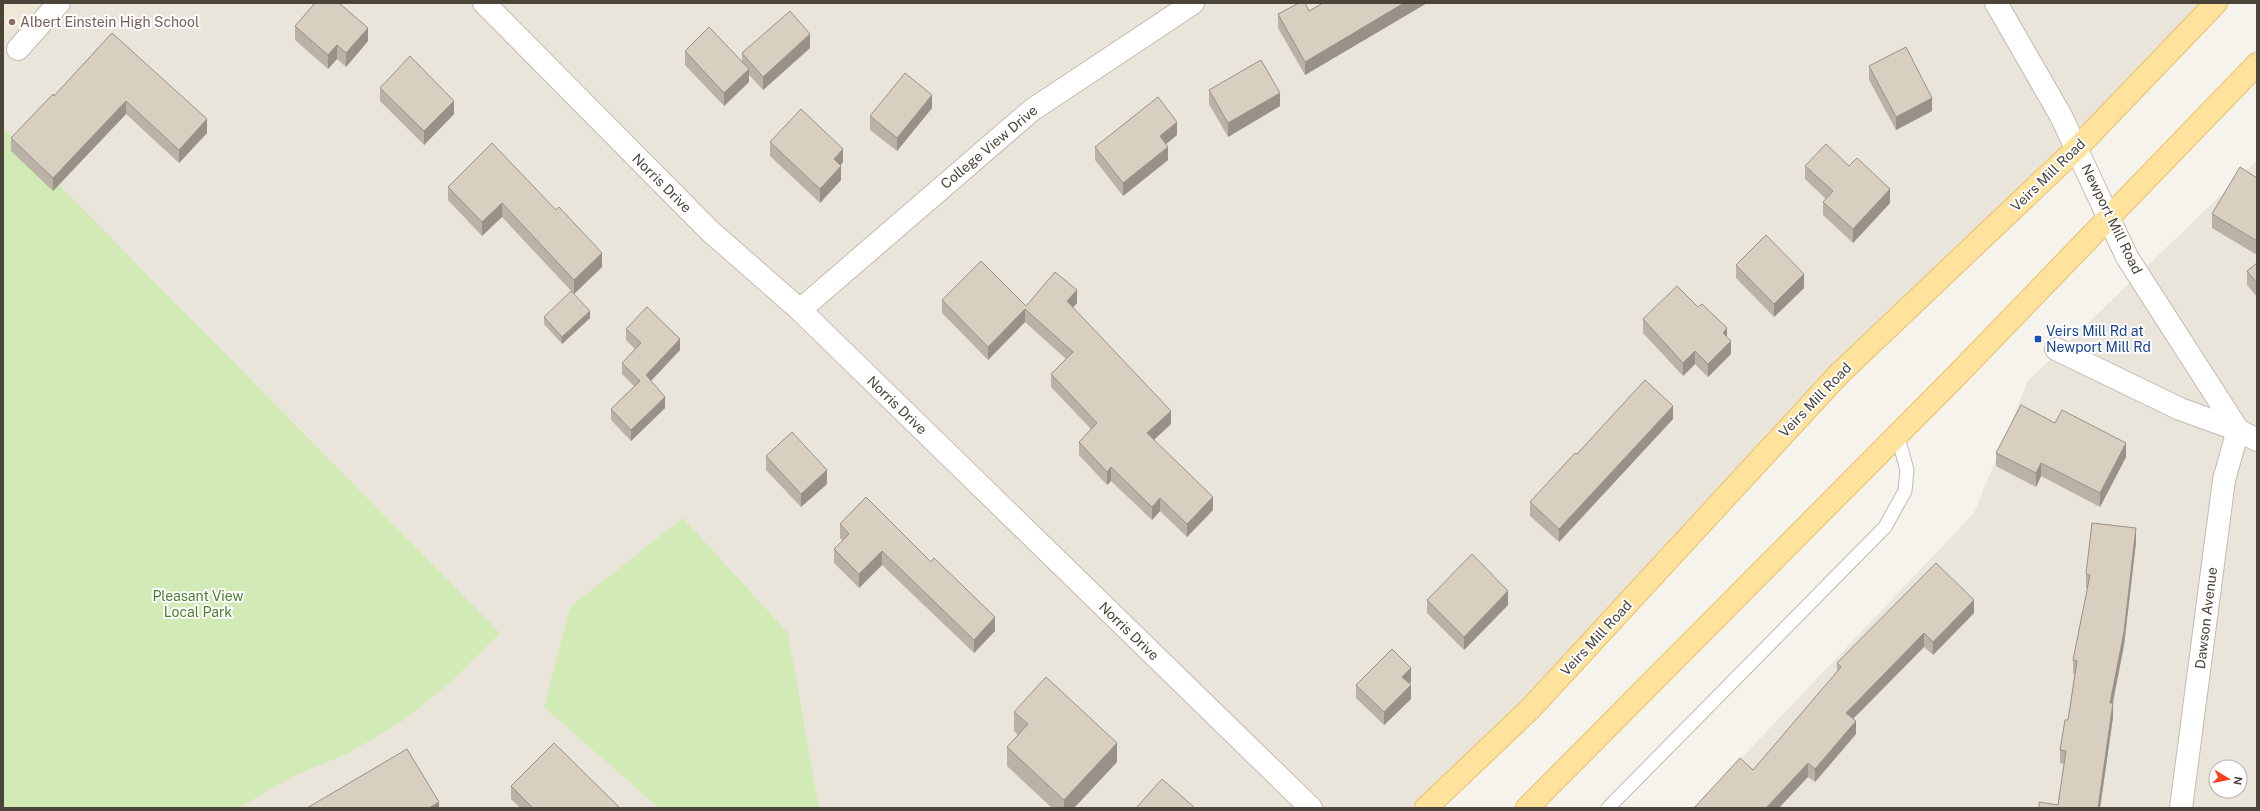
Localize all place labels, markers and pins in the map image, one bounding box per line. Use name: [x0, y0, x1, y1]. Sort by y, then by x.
place label: Albert Einstein High School: [20, 14, 199, 30]
marker: Albert Einstein High School: [7, 17, 17, 27]
place label: Veirs Mill Rd at Newport Mill Rd: [2046, 323, 2151, 355]
marker: Veirs Mill Rd at Newport Mill Rd: [2033, 334, 2043, 344]

